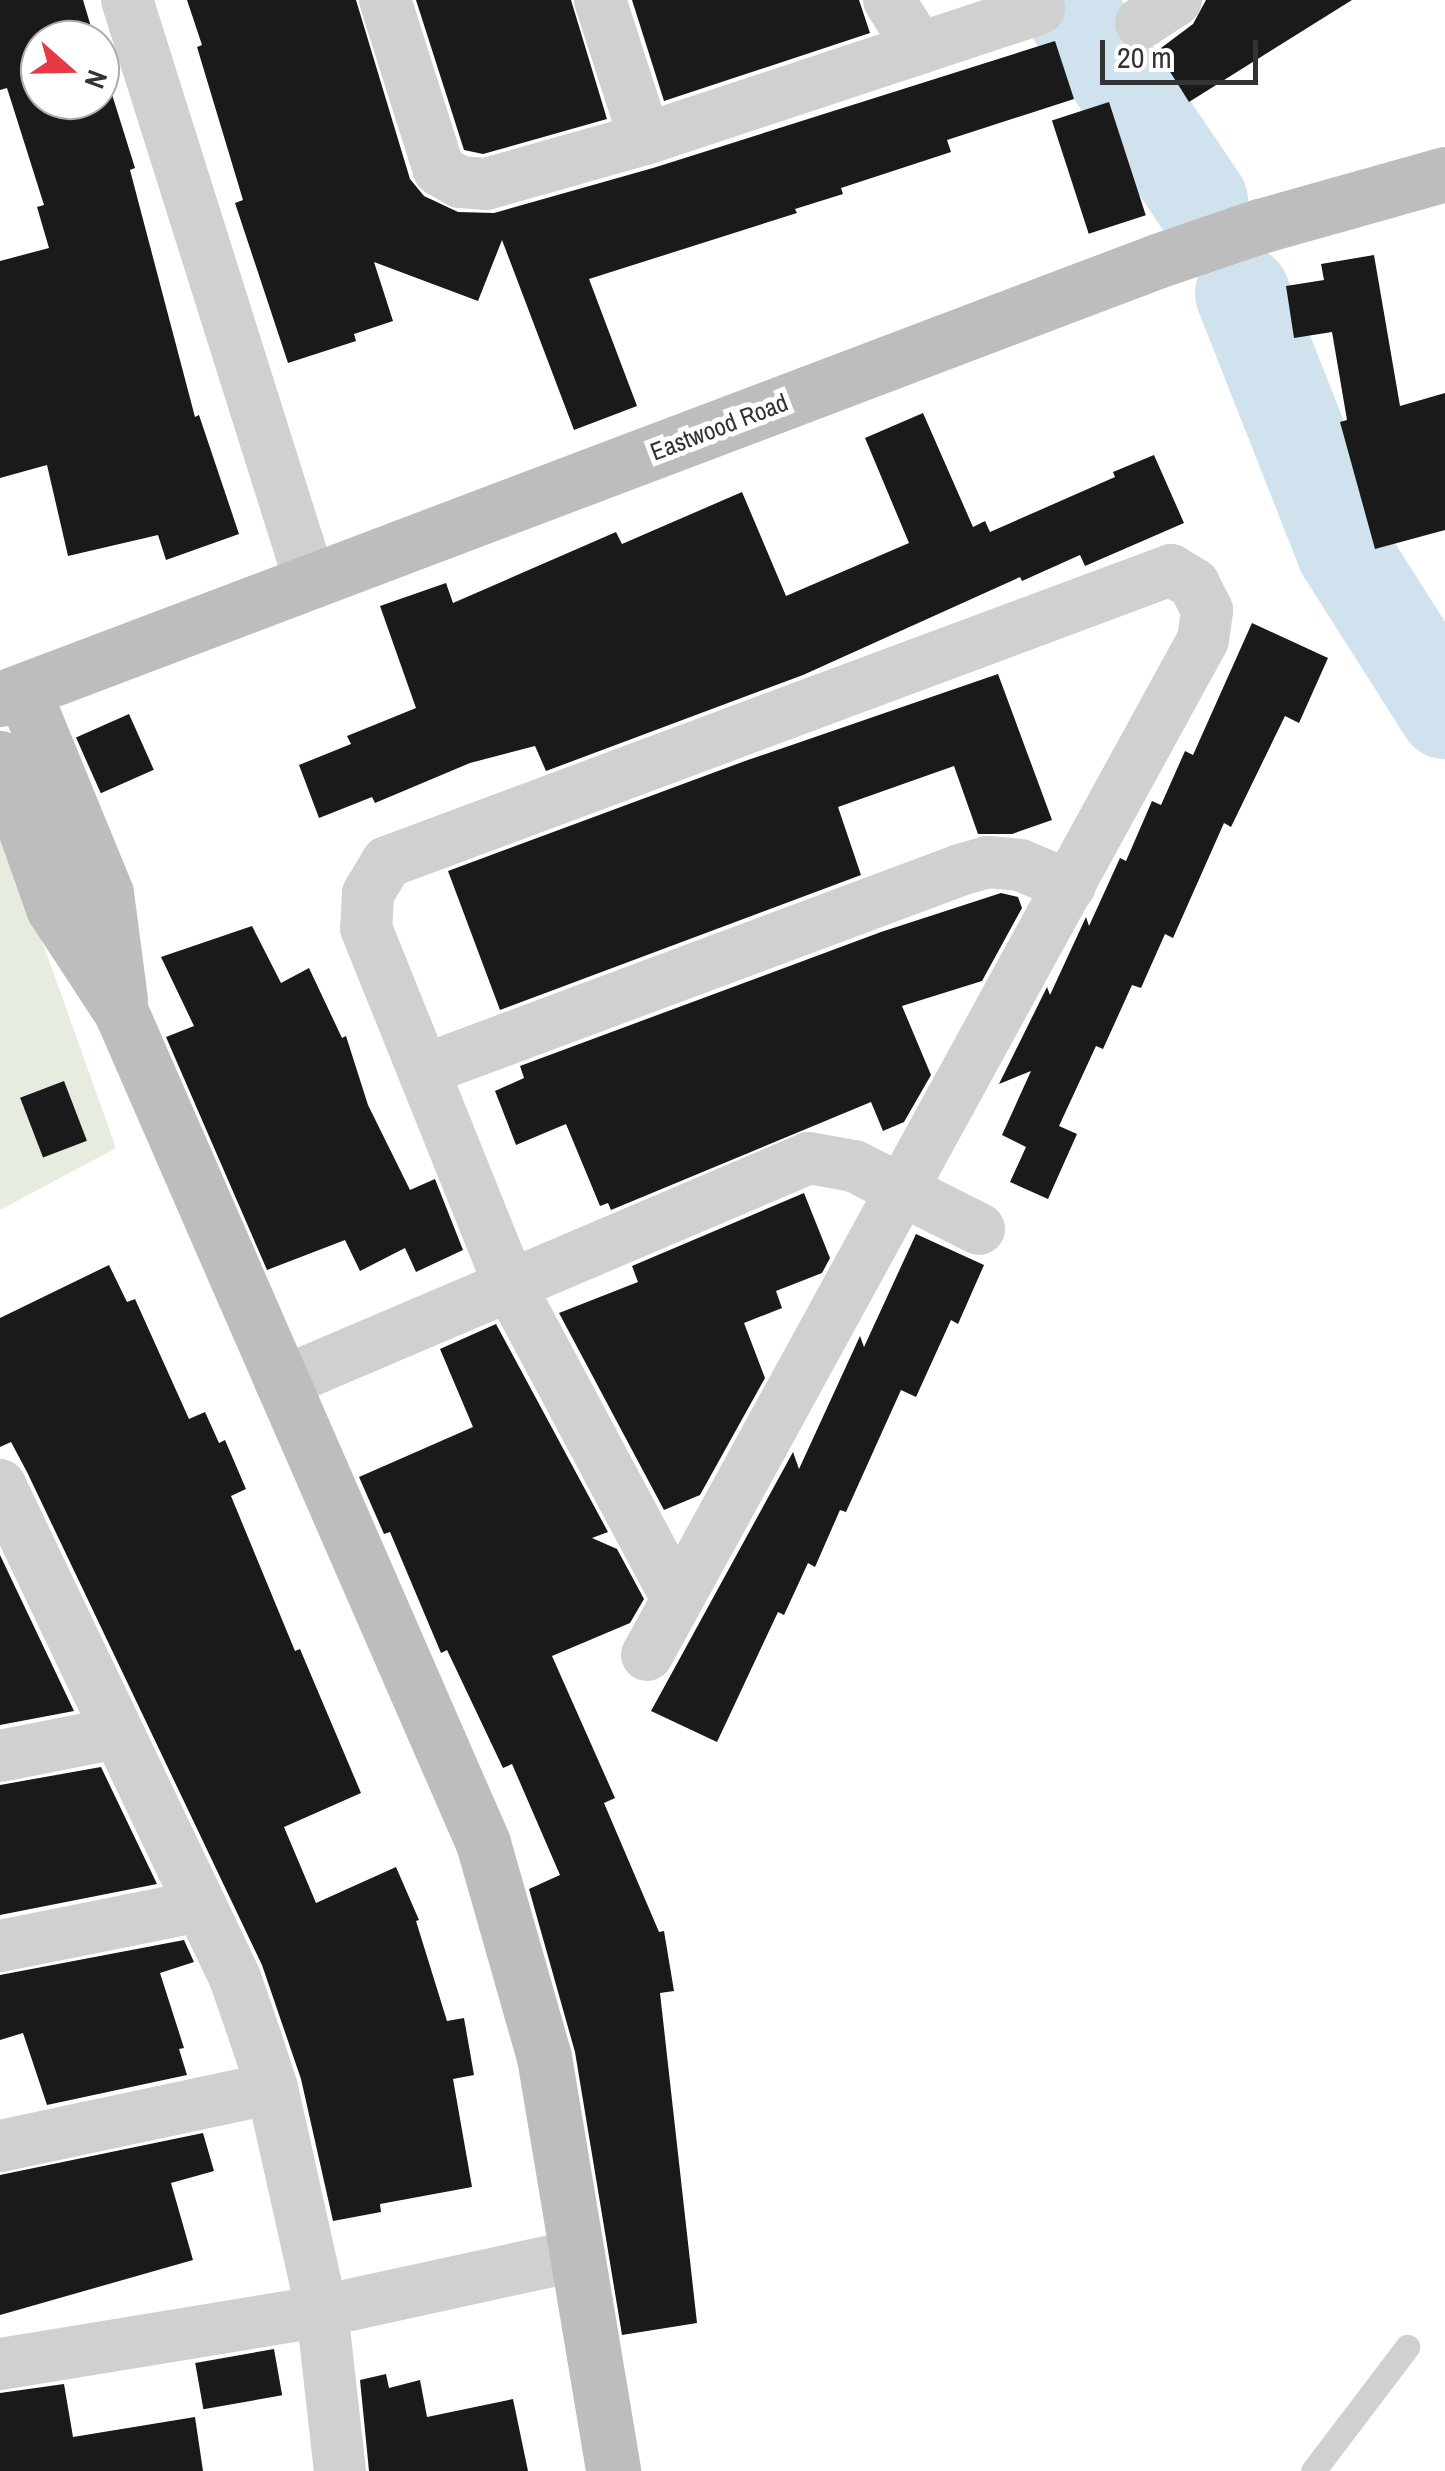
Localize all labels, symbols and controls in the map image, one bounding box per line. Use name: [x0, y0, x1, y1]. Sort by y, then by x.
north arrow: [20, 20, 120, 120]
scale bar: [1105, 20, 1262, 82]
text: 20 m: [1117, 37, 1172, 77]
text: N: [76, 65, 117, 94]
street label: Eastwood Road: [646, 387, 792, 467]

